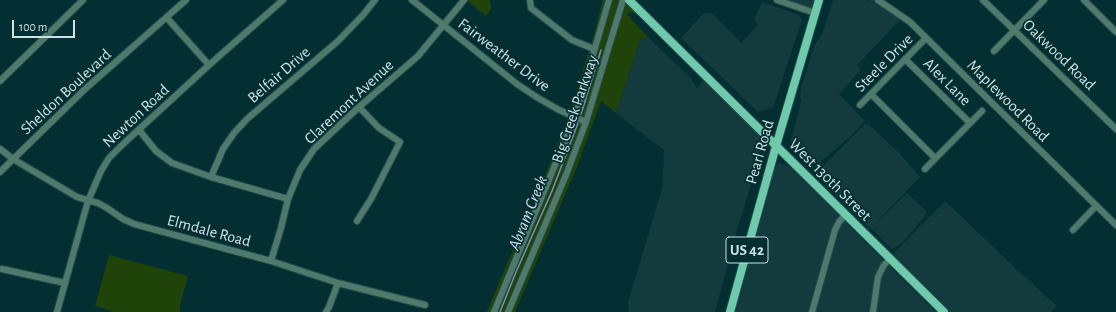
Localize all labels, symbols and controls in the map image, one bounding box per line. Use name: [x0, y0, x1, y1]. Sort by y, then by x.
scale bar: [14, 12, 77, 38]
street label: Fairweather Drive: [454, 14, 554, 96]
street label: Oakwood Road: [1019, 15, 1099, 95]
text: 100 m: [19, 21, 47, 33]
street label: Steele Drive: [851, 30, 917, 96]
street label: Belfair Drive: [244, 43, 314, 107]
street label: Sheldon Boulevard: [17, 45, 115, 139]
street label: Big Creek Parkway: [548, 53, 602, 165]
street label: Alex Lane: [919, 54, 975, 110]
street label: Claremont Avenue: [300, 56, 398, 148]
street label: Maplewood Road: [963, 56, 1053, 146]
street label: Newton Road: [99, 80, 173, 152]
street label: Pearl Road: [742, 118, 778, 186]
street label: West 130th Street: [785, 135, 875, 225]
water label: Abram Creek: [504, 173, 552, 253]
street label: Elmdale Road: [165, 211, 253, 251]
road number: US 42: [726, 237, 768, 263]

